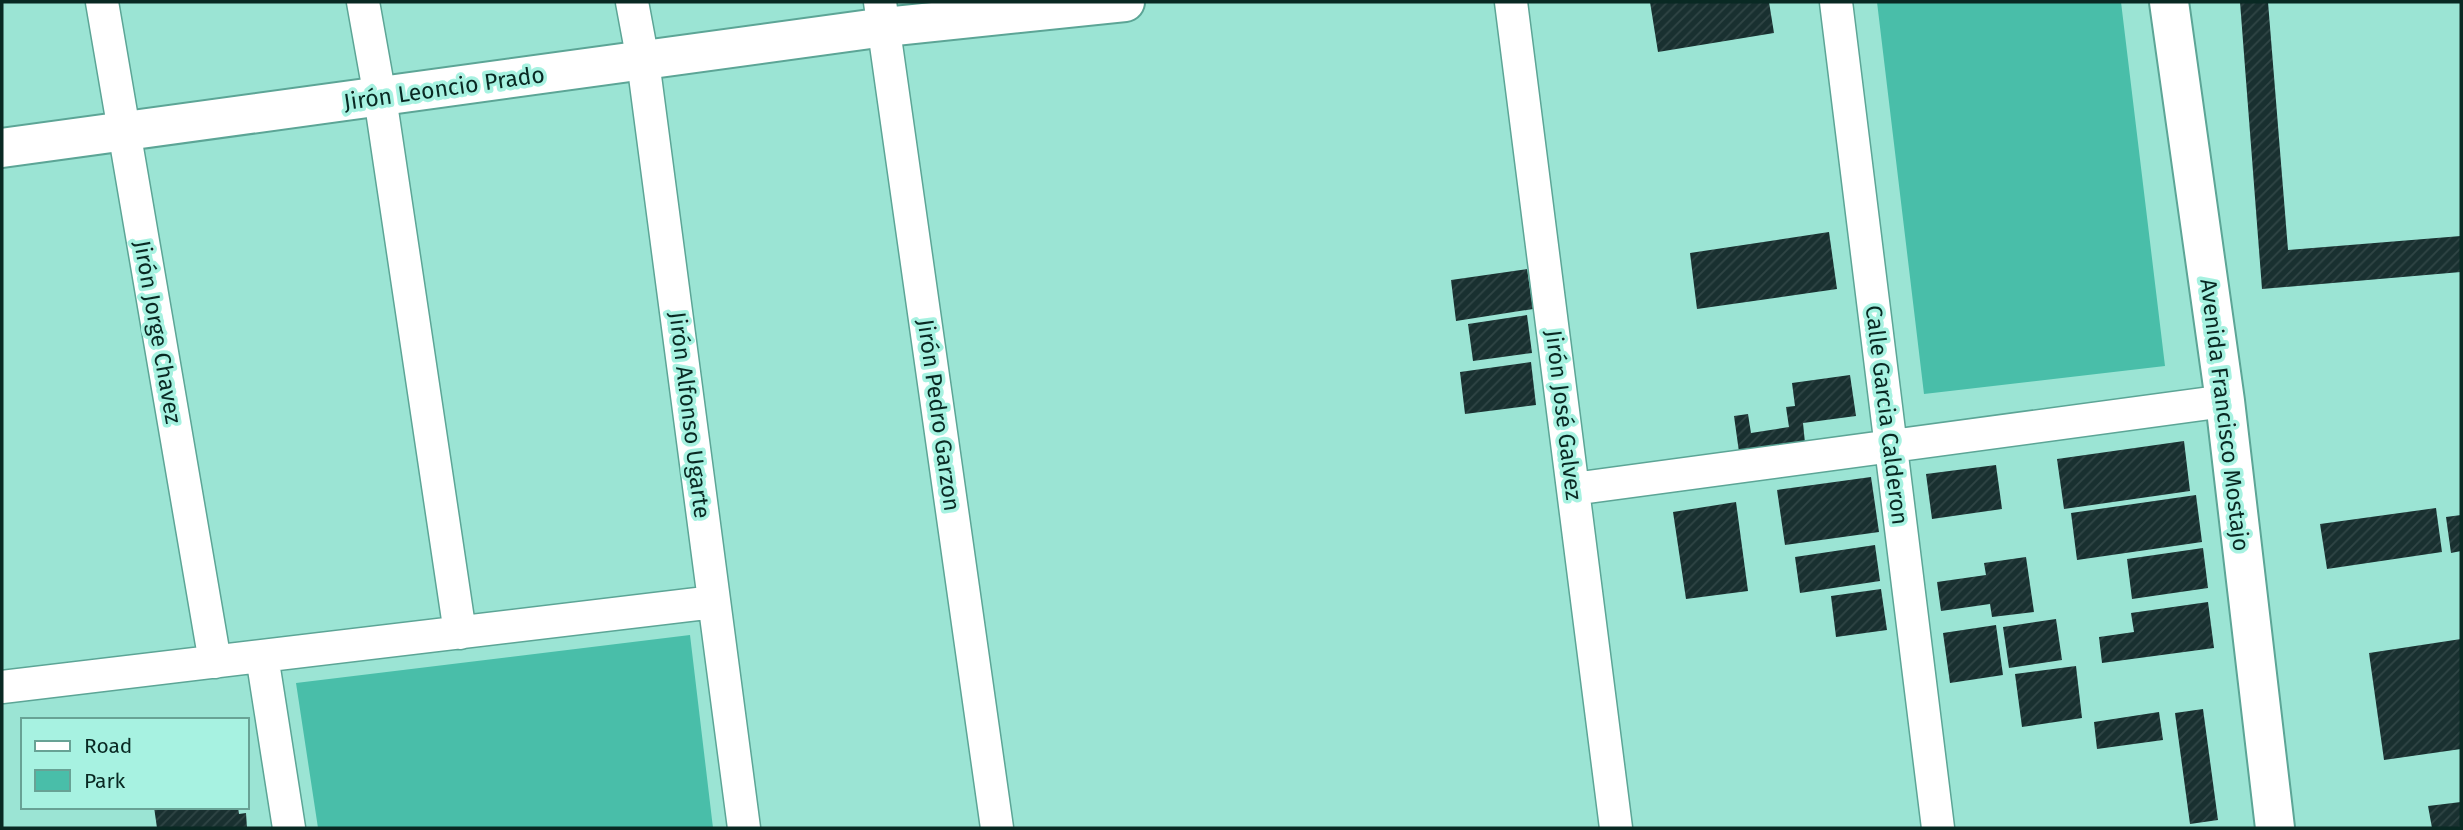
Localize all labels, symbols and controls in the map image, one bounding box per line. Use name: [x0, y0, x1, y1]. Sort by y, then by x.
street label: Jirón Leoncio Prado: [342, 60, 546, 116]
street label: Jirón Jorge Chavez: [128, 238, 188, 426]
street label: Avenida Francisco Mostajo: [2194, 277, 2256, 553]
street label: Calle Garcia Calderon: [1860, 304, 1914, 526]
street label: Jirón Alfonso Ugarte: [663, 310, 717, 520]
street label: Jirón Pedro Garzon: [912, 317, 966, 513]
street label: Jirón José Galvez: [1540, 328, 1588, 502]
legend: [21, 718, 248, 809]
text: Road: [84, 733, 132, 759]
text: Park: [84, 768, 126, 794]

